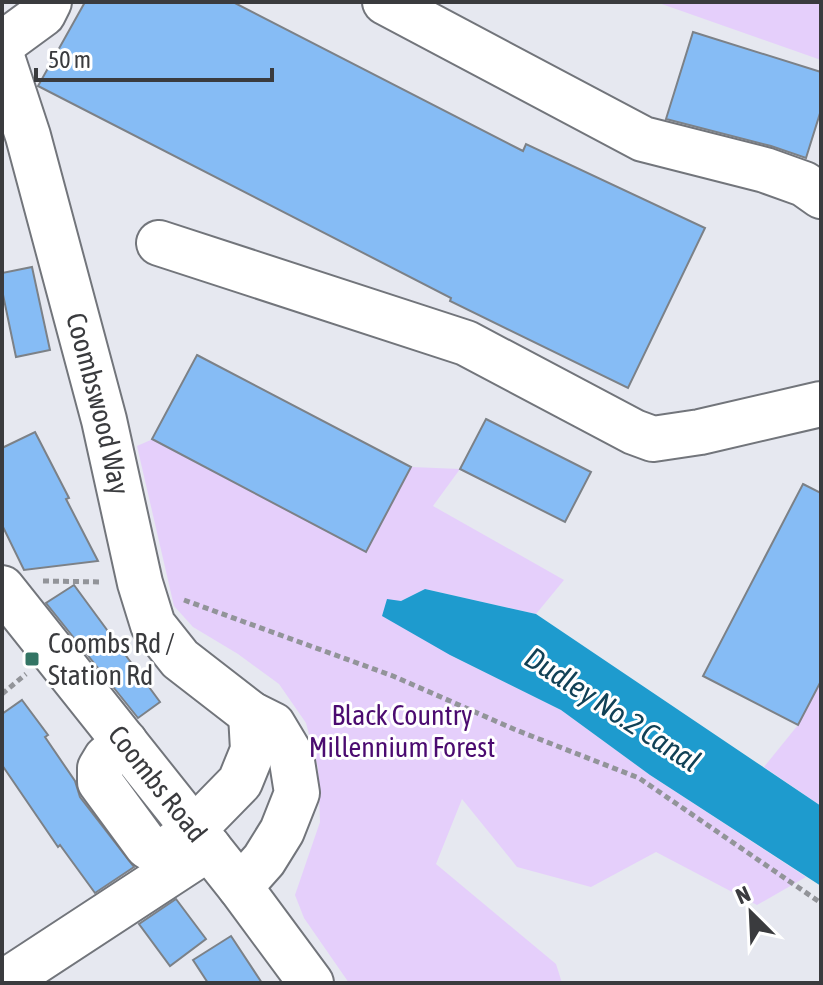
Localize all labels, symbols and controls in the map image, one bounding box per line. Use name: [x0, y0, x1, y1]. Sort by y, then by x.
scale bar: [36, 32, 272, 82]
text: 50 m: [48, 46, 91, 73]
street label: Coombswood Way: [60, 309, 136, 498]
place label: Coombs Rd / Station Rd: [48, 627, 175, 691]
water label: Dudley No.2 Canal: [519, 640, 707, 778]
marker: Coombs Rd / Station Rd: [23, 650, 41, 668]
park label: Black Country Millennium Forest: [309, 699, 495, 763]
street label: Coombs Road: [102, 719, 214, 848]
north arrow: [711, 873, 791, 953]
text: N: [732, 880, 754, 909]

